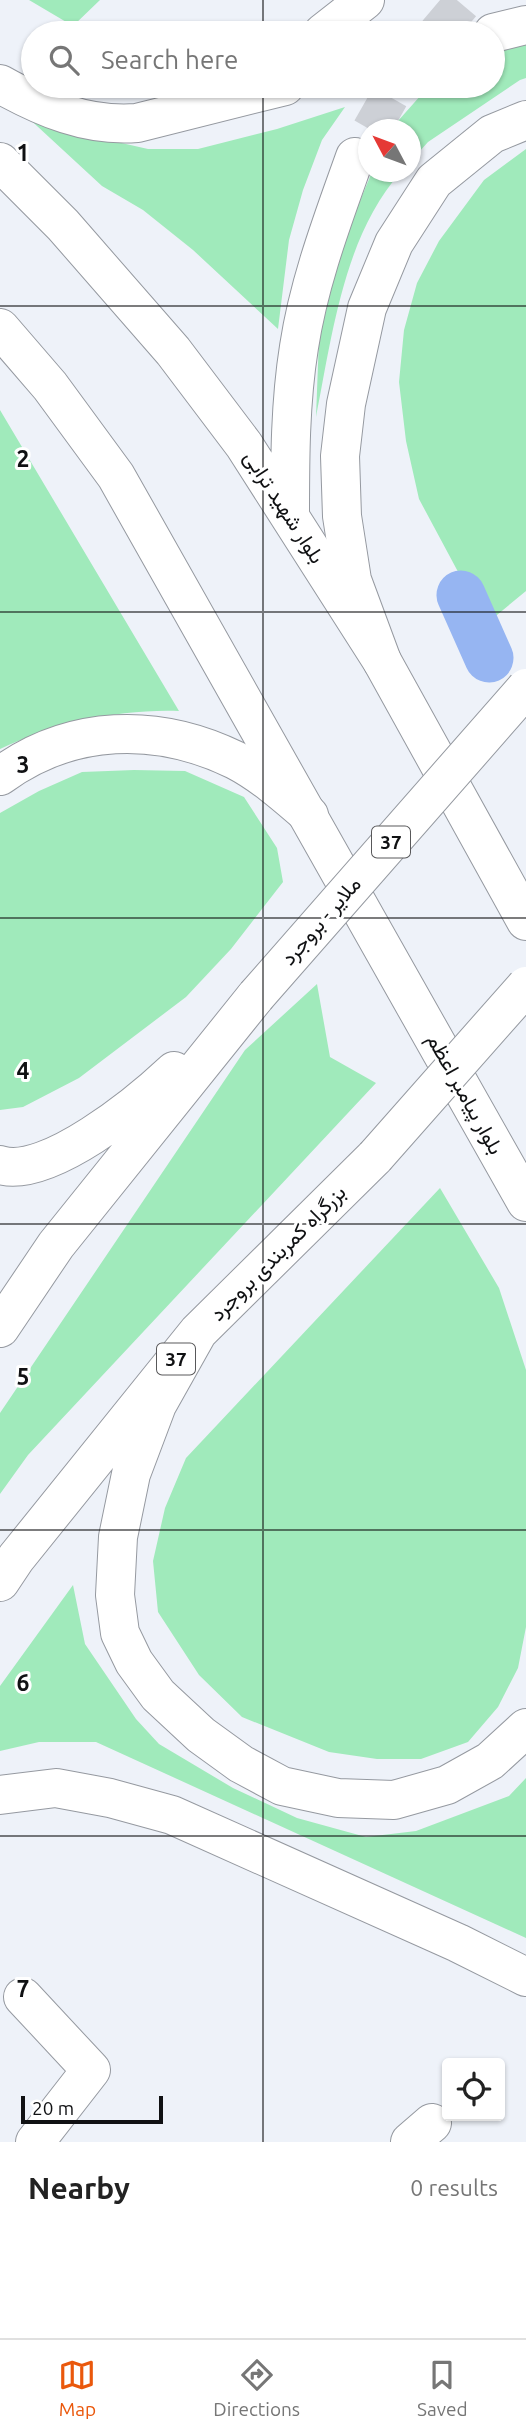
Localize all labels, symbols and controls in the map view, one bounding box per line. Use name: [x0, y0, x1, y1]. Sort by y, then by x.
search box: [21, 21, 505, 98]
icon: search: [45, 41, 83, 79]
text: Search here: [101, 45, 238, 74]
north arrow: [358, 119, 421, 182]
text: 1: [17, 140, 29, 165]
text: 2: [17, 446, 29, 471]
street label: بلوار شهید ترابی: [238, 446, 330, 568]
text: 3: [17, 752, 29, 777]
road number: 37: [372, 827, 410, 858]
street label: ملایر - بروجرد: [275, 871, 367, 971]
street label: بلوار پیامبر اعظم: [420, 1029, 509, 1159]
text: 4: [17, 1058, 30, 1083]
street label: بزرگراه کمربندی بروجرد: [205, 1180, 351, 1326]
road number: 37: [157, 1344, 195, 1374]
text: 5: [17, 1364, 29, 1389]
text: 6: [17, 1670, 30, 1695]
text: 7: [17, 1976, 29, 2001]
map controls: [442, 2058, 505, 2121]
button: locate: [442, 2058, 505, 2121]
scale bar: [21, 2093, 163, 2125]
text: 20 m: [32, 2097, 74, 2119]
text: Nearby: [28, 2171, 130, 2205]
text: 0 results: [410, 2175, 498, 2200]
tab: Map: [58, 2356, 96, 2420]
tab: Directions: [213, 2356, 300, 2420]
tab: Saved: [417, 2356, 468, 2420]

